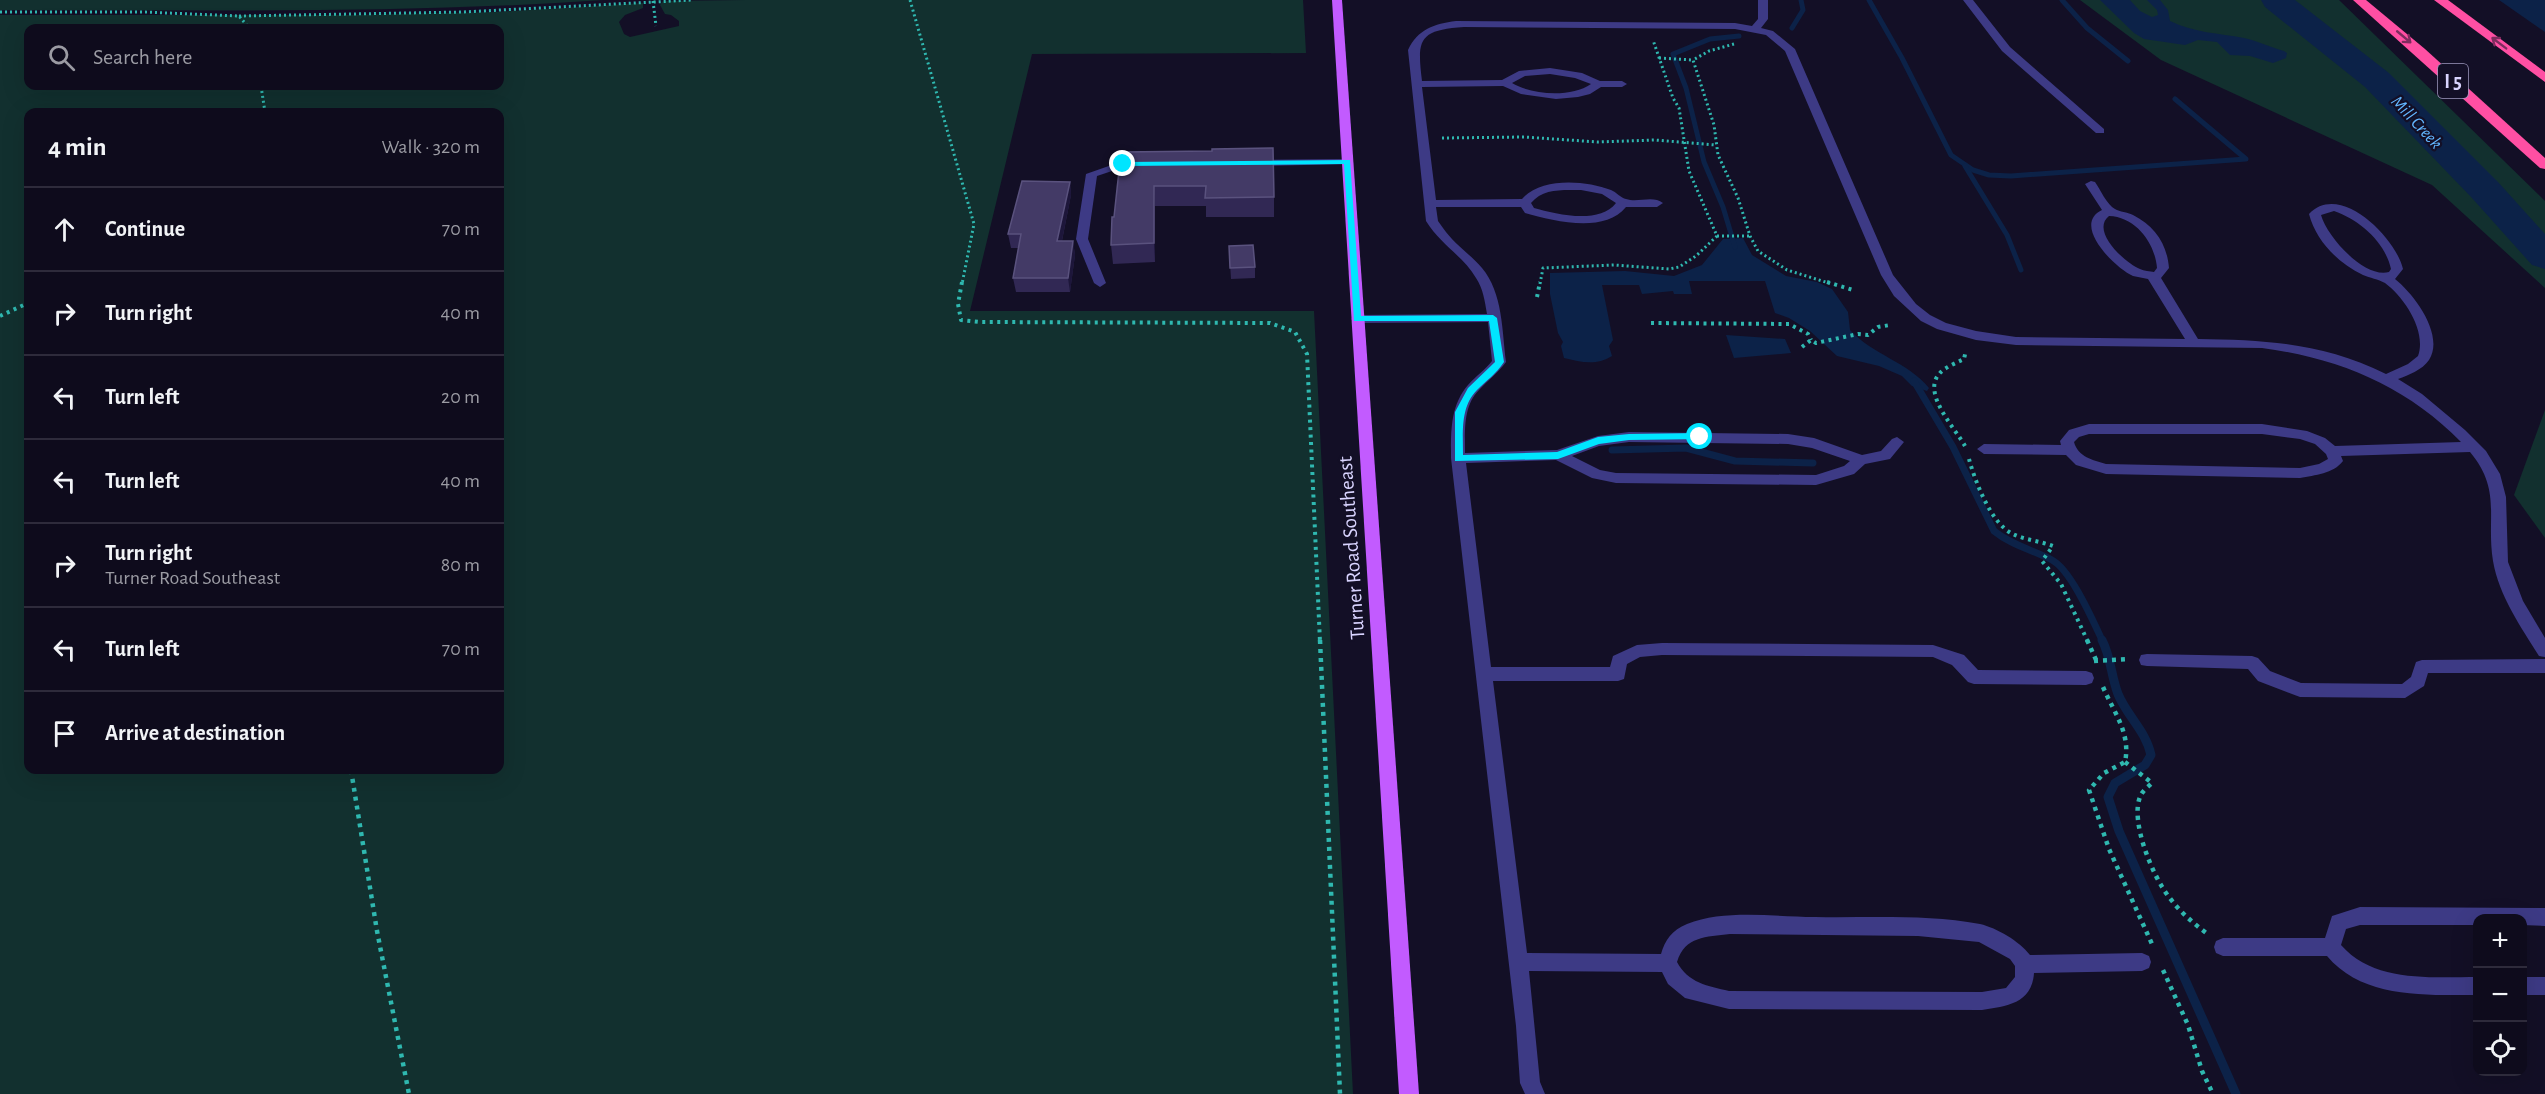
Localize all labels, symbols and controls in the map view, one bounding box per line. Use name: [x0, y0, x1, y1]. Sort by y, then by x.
search box: [24, 24, 504, 90]
one-way arrow: [2396, 31, 2412, 44]
one-way arrow: [2491, 36, 2507, 49]
icon: search: [45, 41, 78, 74]
text: Search here: [93, 46, 192, 68]
road number: I 5: [2438, 64, 2468, 98]
water label: Mill Creek: [2387, 93, 2445, 153]
text: 4 min: [48, 134, 107, 160]
text: Walk · 320 m: [382, 137, 480, 157]
route end: [1109, 150, 1135, 176]
icon: ahead: [48, 213, 81, 246]
text: Continue: [105, 218, 185, 240]
text: 70 m: [442, 219, 480, 239]
icon: right: [48, 297, 81, 330]
text: Turn right: [105, 302, 192, 324]
text: 40 m: [441, 303, 480, 323]
icon: left: [48, 381, 81, 414]
text: Turn left: [105, 386, 179, 408]
text: 20 m: [441, 387, 480, 407]
route start: [1686, 423, 1712, 449]
street label: Turner Road Southeast: [1335, 455, 1368, 640]
icon: left: [48, 465, 81, 498]
text: Turn left: [105, 470, 179, 492]
text: 40 m: [441, 471, 480, 491]
text: Turn right: [105, 542, 192, 564]
icon: right: [48, 549, 81, 582]
text: 80 m: [441, 555, 480, 575]
text: Turner Road Southeast: [105, 568, 280, 588]
icon: left: [48, 633, 81, 666]
text: Turn left: [105, 638, 179, 660]
text: 70 m: [442, 639, 480, 659]
icon: arrive: [48, 717, 81, 750]
text: Arrive at destination: [105, 722, 285, 744]
map controls: [2473, 914, 2527, 1076]
button: +: [2473, 914, 2527, 968]
button: −: [2473, 968, 2527, 1022]
button: locate: [2473, 1022, 2527, 1076]

